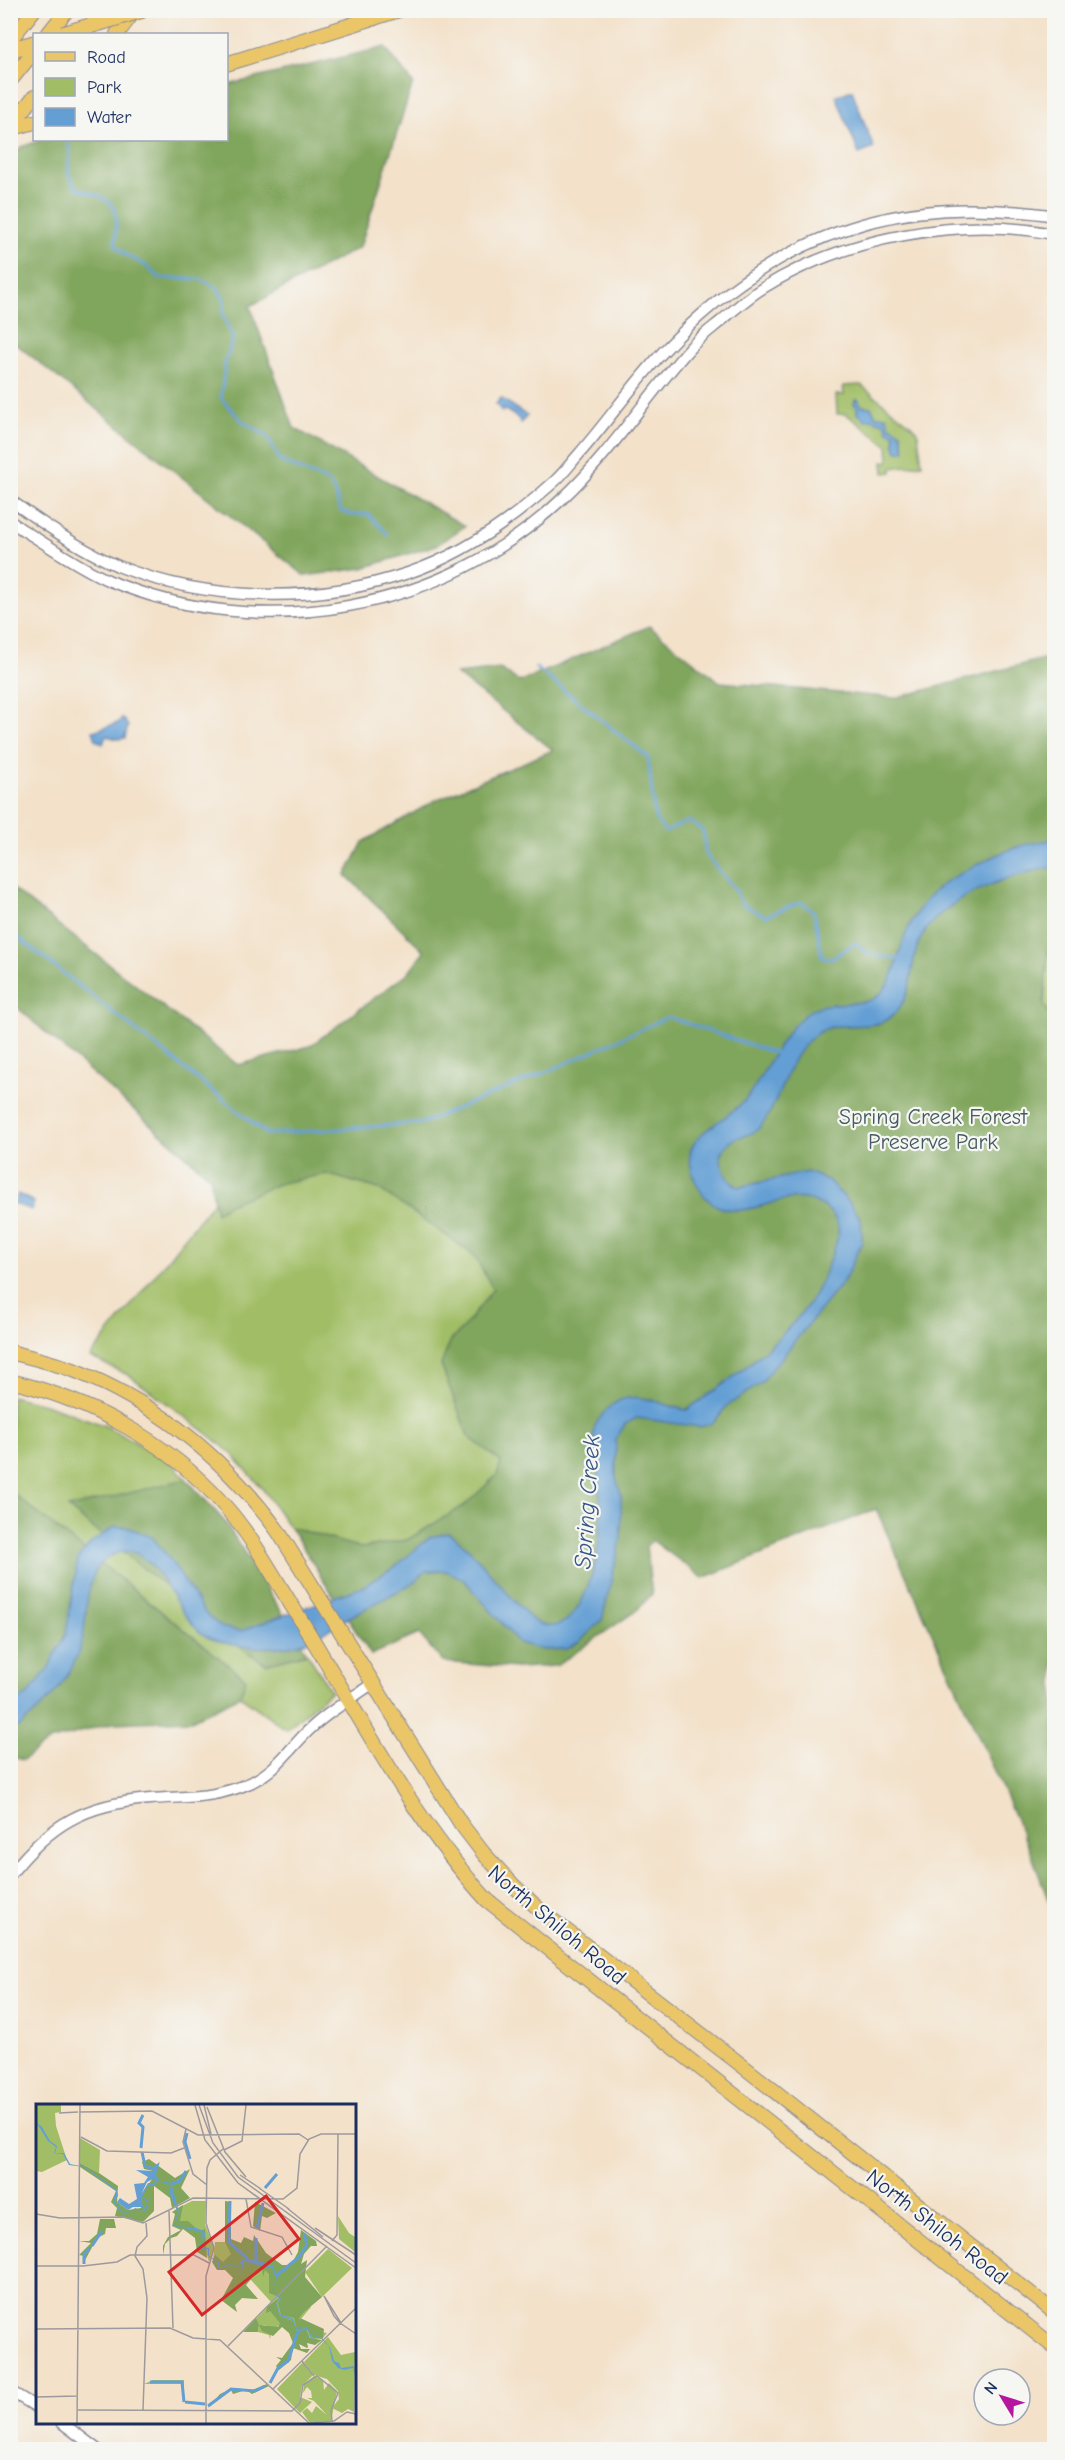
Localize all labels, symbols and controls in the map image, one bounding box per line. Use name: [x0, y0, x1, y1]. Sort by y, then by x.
legend: [33, 33, 228, 141]
text: Road: [87, 47, 126, 68]
text: Park: [87, 77, 122, 98]
text: Water: [87, 107, 132, 128]
park label: Spring Creek Forest Preserve Park: [839, 1104, 1028, 1155]
water label: Spring Creek: [568, 1434, 606, 1570]
street label: North Shiloh Road: [483, 1860, 631, 1990]
inset map: [36, 2104, 356, 2424]
street label: North Shiloh Road: [861, 2164, 1013, 2290]
north arrow: [972, 2367, 1032, 2427]
text: N: [981, 2379, 1001, 2398]

